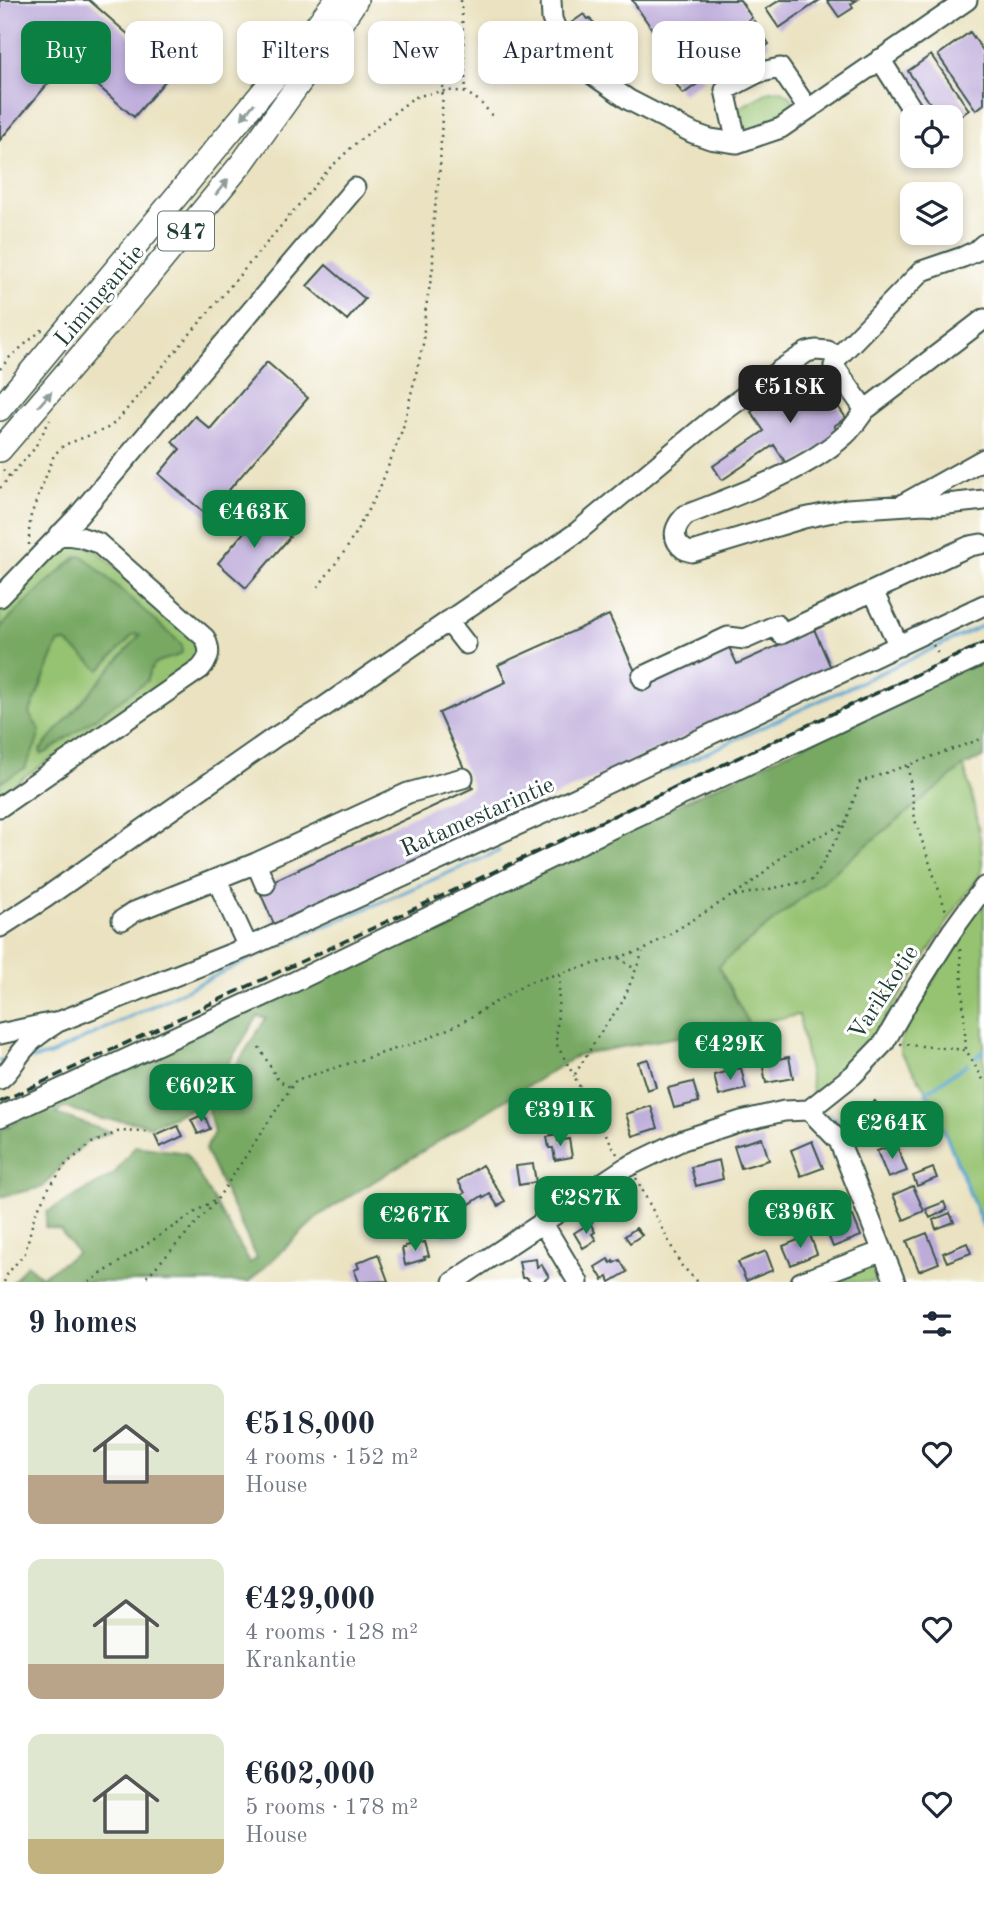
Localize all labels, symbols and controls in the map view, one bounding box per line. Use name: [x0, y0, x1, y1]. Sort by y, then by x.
chip: Buy: [21, 21, 111, 84]
chip: Rent: [125, 21, 223, 84]
chip: Filters: [237, 21, 354, 84]
chip: New: [368, 21, 464, 84]
chip: Apartment: [478, 21, 638, 84]
chip: House: [652, 21, 765, 84]
one-way arrow: [241, 102, 256, 119]
map controls: [900, 105, 963, 245]
button: locate: [900, 105, 963, 168]
one-way arrow: [214, 178, 229, 195]
button: layers: [900, 182, 963, 245]
road number: 847: [158, 212, 214, 250]
street label: Limingantie: [51, 241, 150, 352]
pin: €518K: [741, 366, 839, 425]
text: €518K: [754, 376, 826, 399]
one-way arrow: [37, 390, 53, 408]
pin: €463K: [205, 490, 303, 550]
text: €463K: [218, 501, 290, 524]
street label: Ratamestarintie: [397, 773, 558, 862]
street label: Varikkotie: [845, 941, 924, 1045]
pin: €429K: [681, 1023, 779, 1082]
text: €429K: [694, 1033, 766, 1056]
pin: €602K: [152, 1064, 250, 1124]
text: €602K: [165, 1075, 237, 1098]
pin: €391K: [511, 1088, 609, 1148]
text: €391K: [524, 1099, 596, 1122]
pin: €264K: [843, 1102, 941, 1161]
text: €264K: [856, 1112, 928, 1135]
pin: €287K: [537, 1176, 635, 1236]
text: €287K: [550, 1187, 622, 1210]
pin: €396K: [751, 1190, 849, 1250]
pin: €267K: [366, 1194, 464, 1253]
text: €396K: [764, 1201, 836, 1224]
text: €267K: [379, 1204, 451, 1227]
icon: filters: [918, 1305, 956, 1343]
text: 9 homes: [28, 1309, 137, 1339]
text: €518,000: [245, 1410, 375, 1440]
icon: home: [84, 1412, 168, 1496]
icon: heart: [918, 1435, 956, 1473]
text: 4 rooms · 152 m²: [245, 1446, 418, 1469]
text: House: [245, 1474, 307, 1497]
text: €429,000: [245, 1585, 375, 1615]
icon: home: [84, 1587, 168, 1671]
icon: heart: [918, 1610, 956, 1648]
text: 4 rooms · 128 m²: [245, 1621, 418, 1644]
text: Krankantie: [245, 1649, 356, 1672]
text: €602,000: [245, 1760, 375, 1790]
icon: home: [84, 1762, 168, 1846]
icon: heart: [918, 1785, 956, 1823]
text: 5 rooms · 178 m²: [245, 1796, 418, 1819]
text: House: [245, 1824, 307, 1847]

